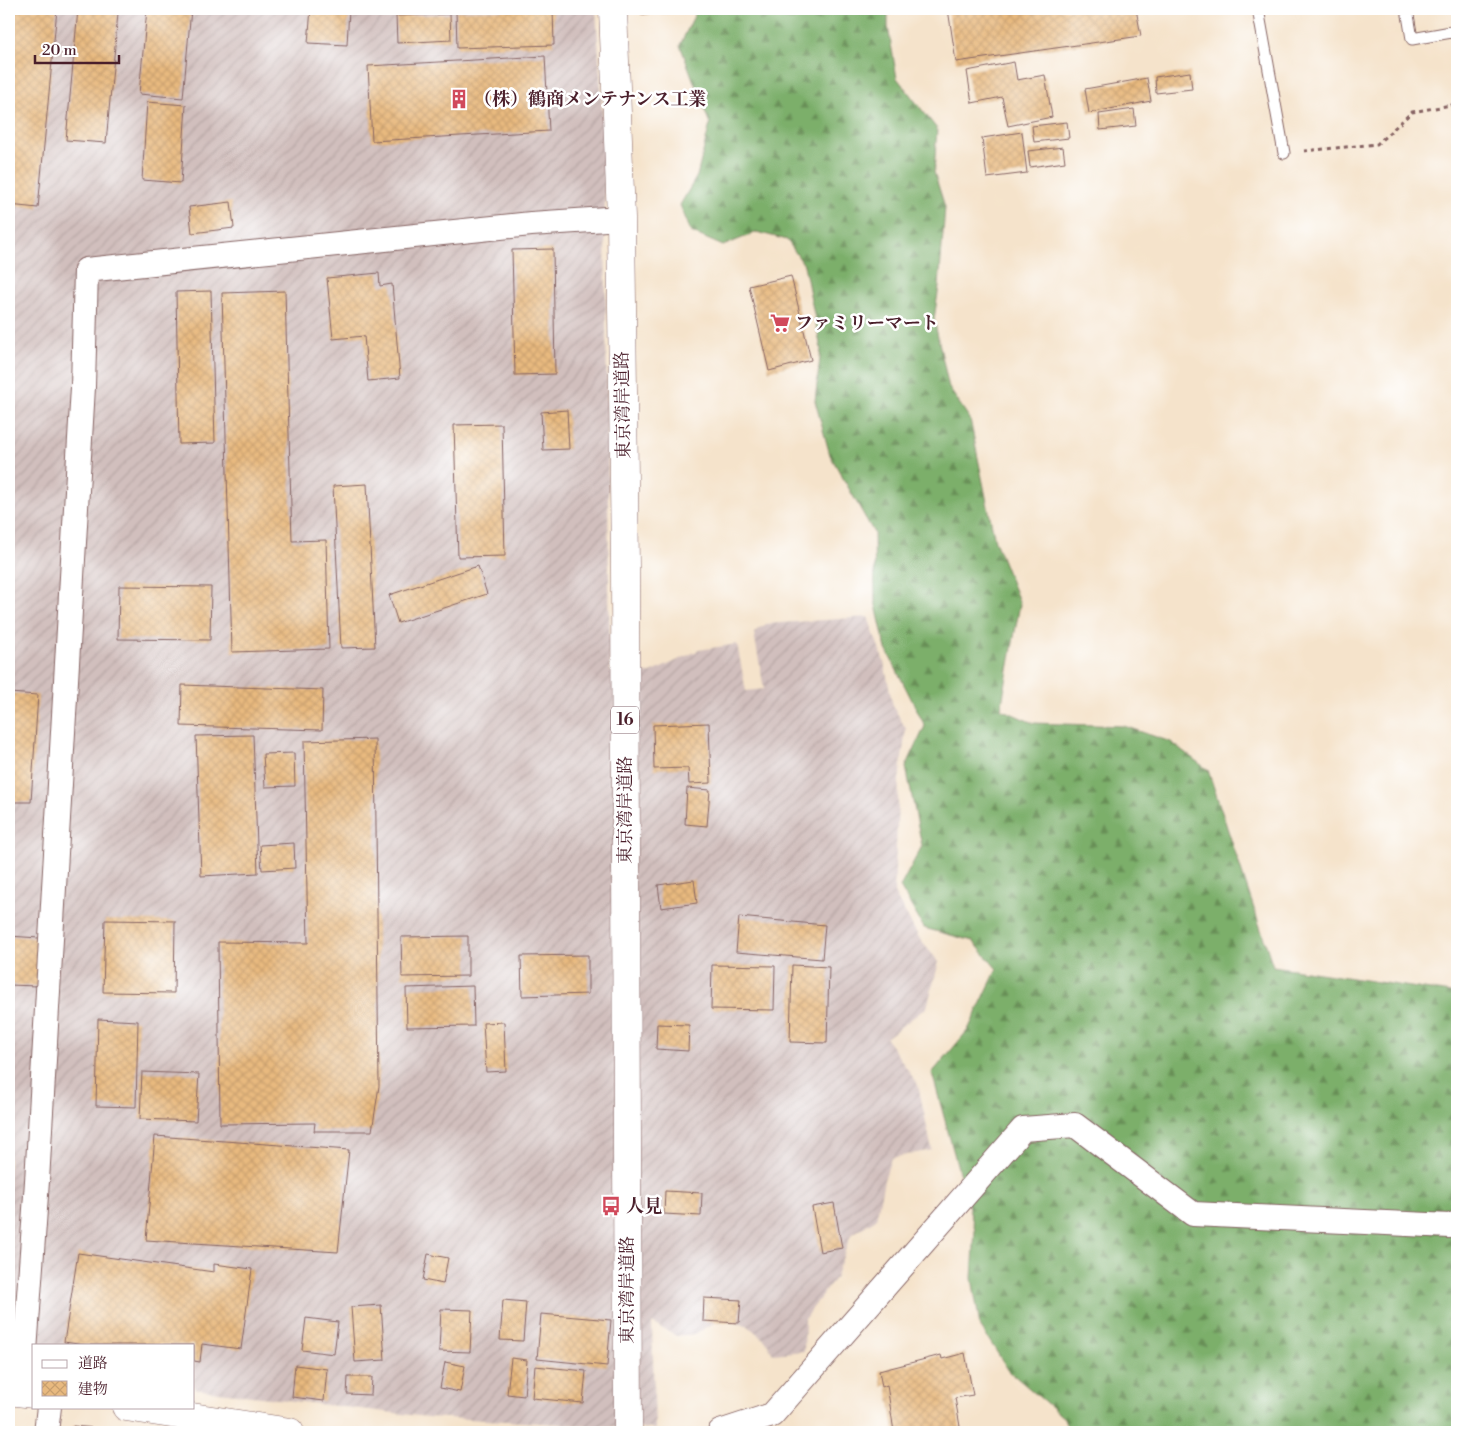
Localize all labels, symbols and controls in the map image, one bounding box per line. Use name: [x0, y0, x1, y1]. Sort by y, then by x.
scale bar: [35, 32, 119, 64]
text: 20 m: [42, 41, 77, 60]
building icon: （株）鶴商メンテナンス工業: [448, 88, 470, 110]
place label: （株）鶴商メンテナンス工業: [474, 88, 707, 111]
supermarket icon: ファミリーマート: [769, 312, 791, 334]
place label: ファミリーマート: [795, 312, 939, 335]
street label: 東京湾岸道路: [611, 351, 635, 459]
road number: 16: [611, 706, 639, 734]
street label: 東京湾岸道路: [614, 756, 637, 864]
bus stop icon: 人見: [600, 1195, 622, 1217]
place label: 人見: [626, 1195, 662, 1218]
street label: 東京湾岸道路: [616, 1236, 639, 1344]
legend: [32, 1344, 195, 1408]
text: 道路: [78, 1354, 108, 1373]
text: 建物: [78, 1380, 108, 1399]

